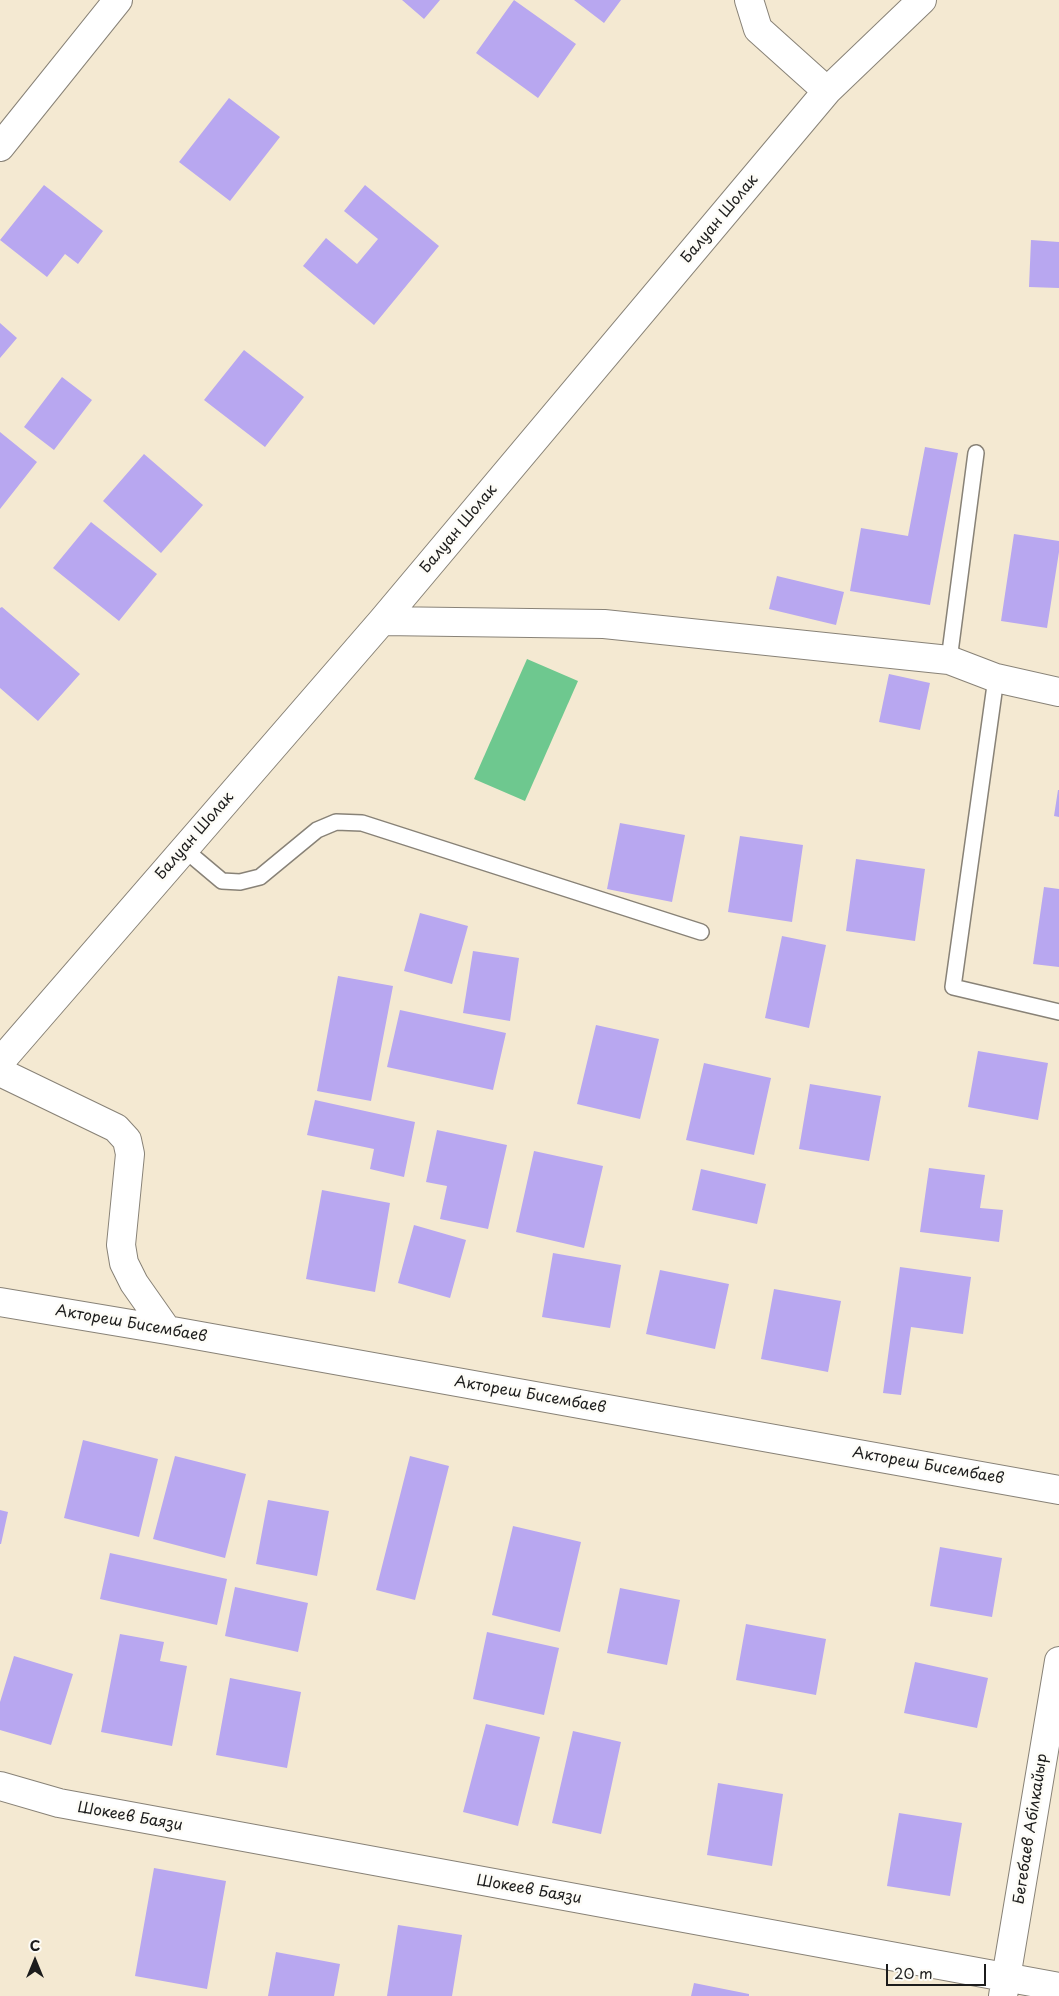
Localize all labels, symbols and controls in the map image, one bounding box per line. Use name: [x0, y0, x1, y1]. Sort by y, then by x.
street label: Балуан Шолак: [678, 171, 762, 267]
street label: Балуан Шолак: [417, 481, 501, 577]
street label: Балуан Шолак: [152, 789, 238, 883]
street label: Актореш Бисембаев: [54, 1302, 208, 1346]
street label: Актореш Бисембаев: [453, 1373, 607, 1417]
street label: Актореш Бисембаев: [851, 1444, 1005, 1488]
street label: Бегебаев Абілкайыр: [1010, 1752, 1052, 1906]
street label: Шокеев Баязи: [76, 1799, 184, 1835]
street label: Шокеев Баязи: [475, 1872, 583, 1908]
text: С: [30, 1935, 40, 1956]
north arrow: [10, 1936, 60, 1986]
scale bar: [889, 1954, 989, 1986]
text: 20 m: [894, 1961, 933, 1984]

